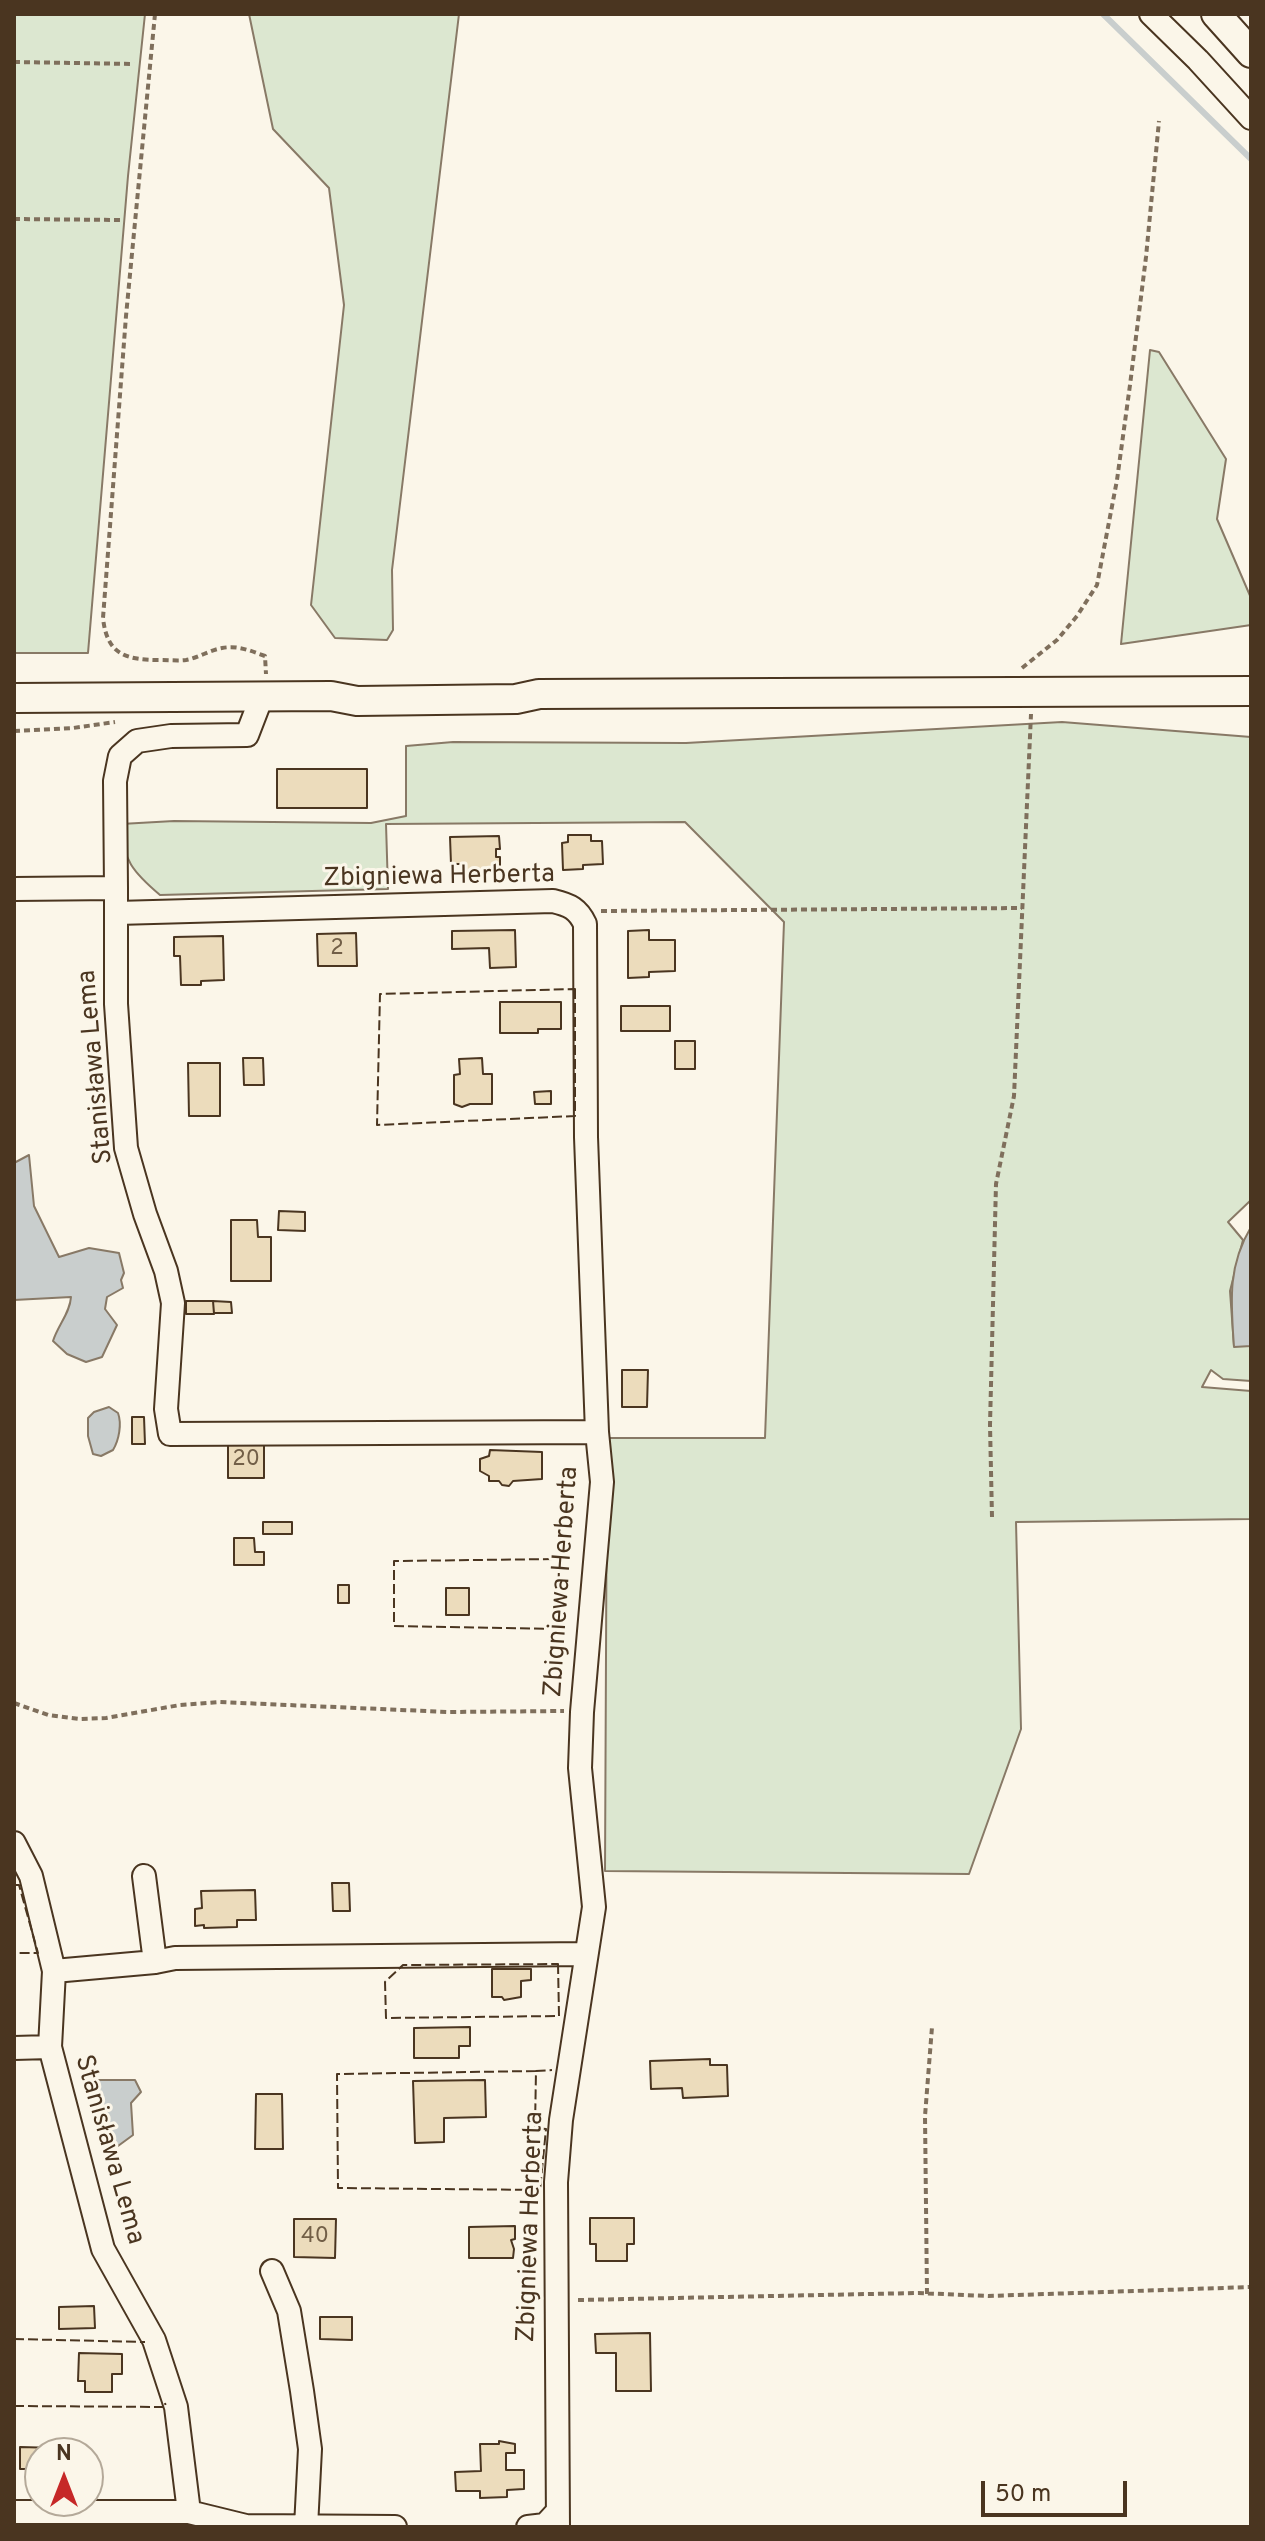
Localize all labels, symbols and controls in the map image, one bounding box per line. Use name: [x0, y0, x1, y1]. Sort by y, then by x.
street label: Zbigniewa Herberta: [323, 860, 555, 896]
house number: 2: [330, 937, 344, 963]
street label: Stanisława Lema: [73, 968, 121, 1166]
house number: 20: [232, 1448, 260, 1474]
street label: Zbigniewa Herberta: [539, 1465, 587, 1699]
street label: Stanisława Lema: [66, 2052, 150, 2248]
street label: Zbigniewa Herberta: [512, 2111, 552, 2343]
house number: 40: [301, 2225, 329, 2251]
north arrow: [24, 2437, 104, 2517]
text: N: [56, 2441, 72, 2468]
scale bar: [985, 2465, 1131, 2515]
text: 50 m: [995, 2480, 1051, 2510]

